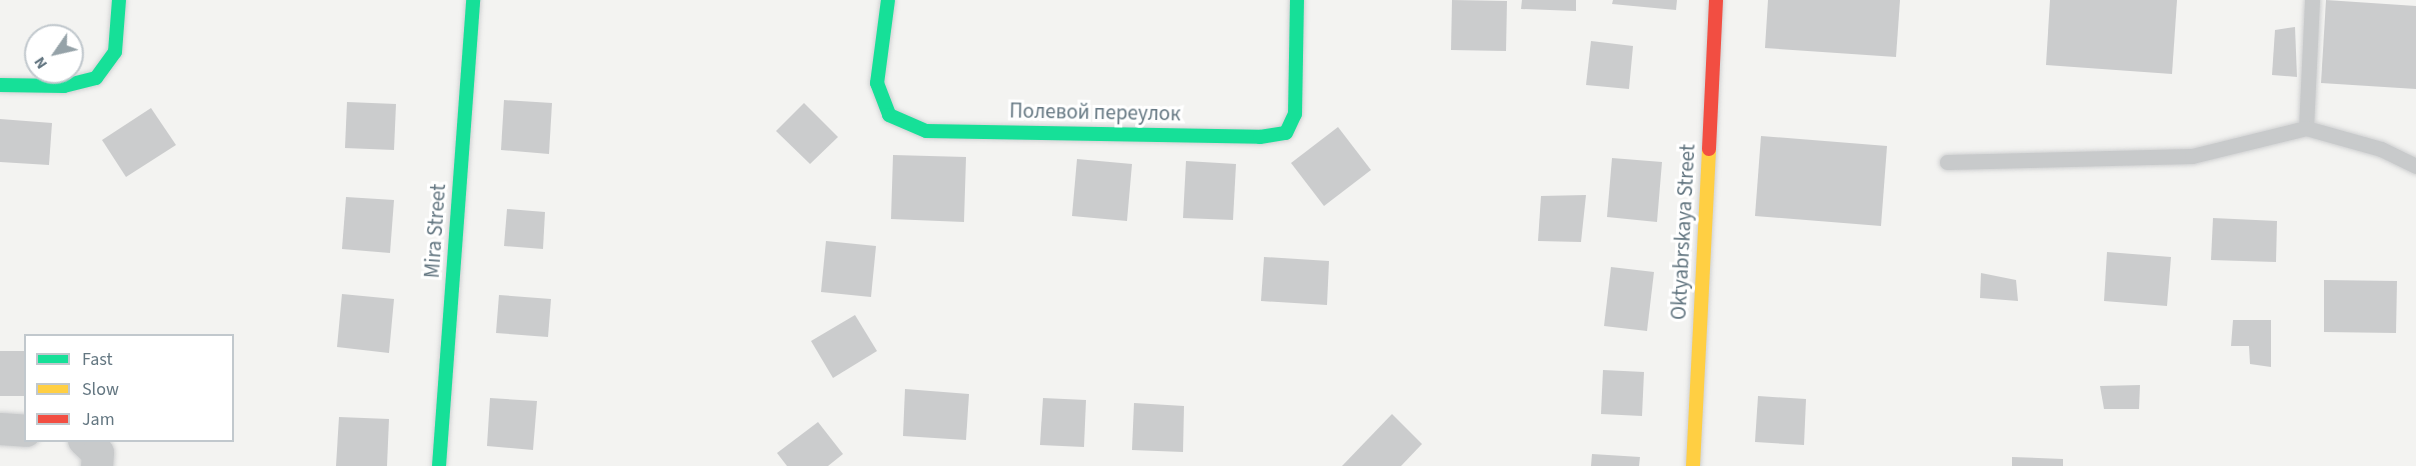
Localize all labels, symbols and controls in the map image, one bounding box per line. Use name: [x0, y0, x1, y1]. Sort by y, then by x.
north arrow: [24, 24, 84, 84]
text: N: [29, 52, 53, 74]
street label: Полевой переулок: [1009, 98, 1181, 126]
street label: Oktyabrskaya Street: [1666, 143, 1700, 321]
street label: Mira Street: [419, 183, 451, 279]
legend: [24, 334, 234, 442]
text: Fast: [82, 347, 113, 372]
text: Slow: [82, 377, 119, 402]
text: Jam: [82, 407, 115, 432]

